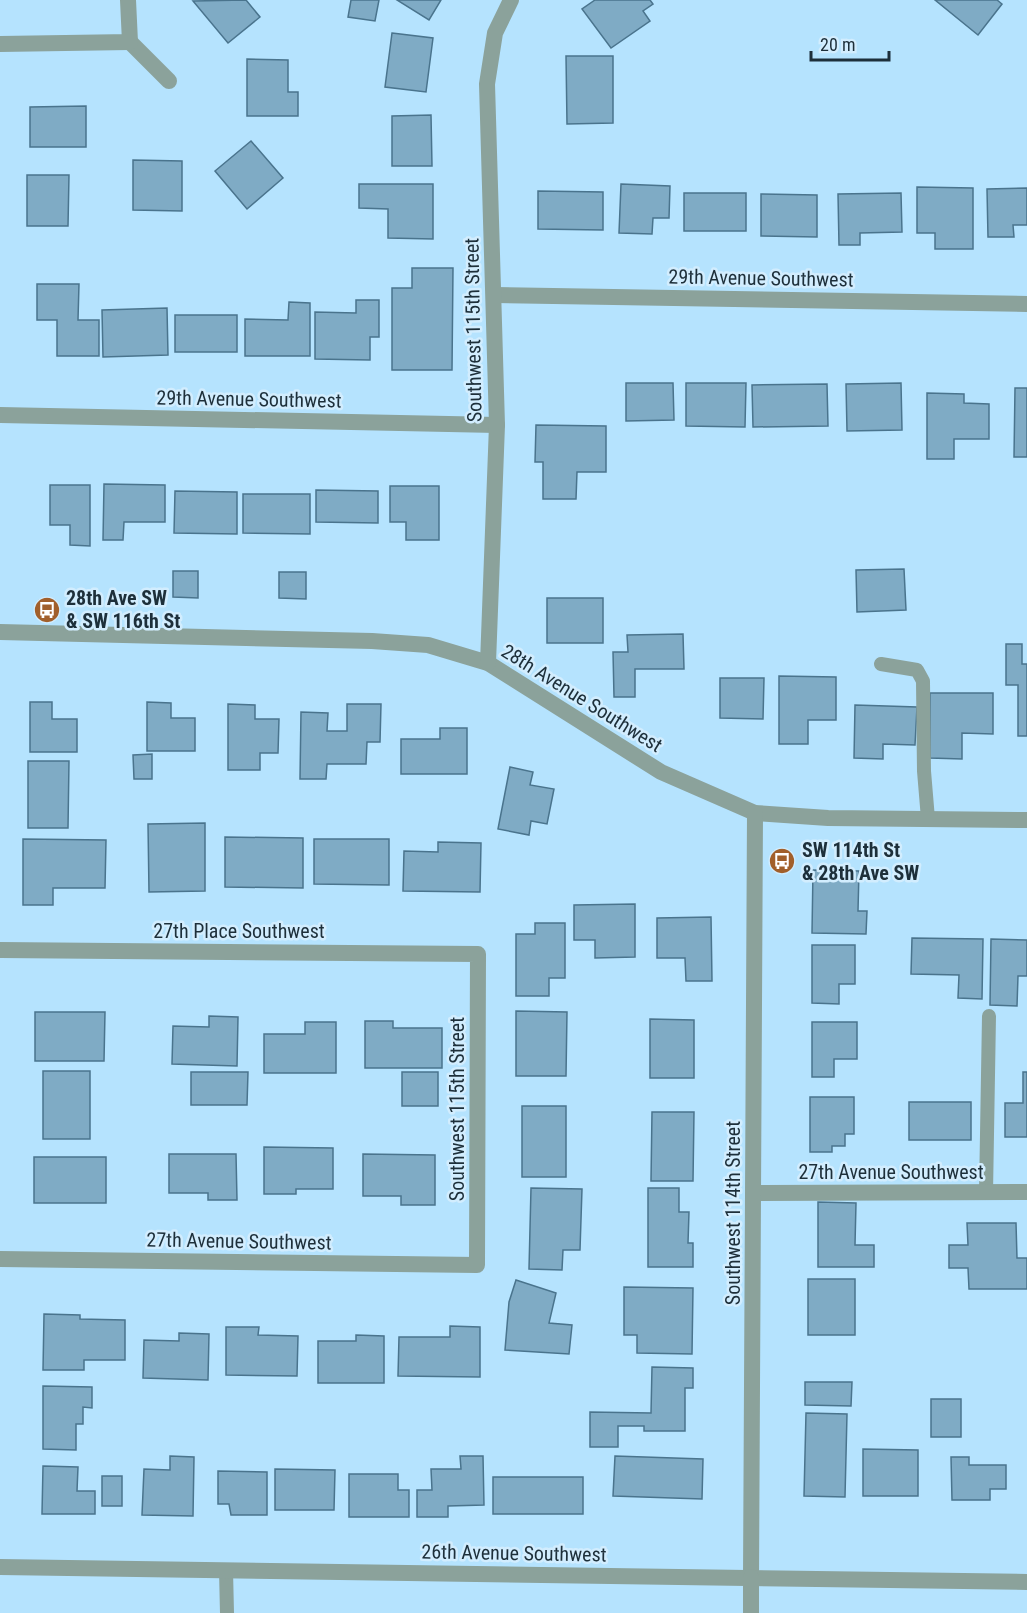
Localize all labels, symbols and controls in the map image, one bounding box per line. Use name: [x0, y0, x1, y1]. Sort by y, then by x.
scale bar: [811, 24, 889, 62]
text: 20 m: [820, 34, 855, 55]
street label: Southwest 115th Street: [459, 238, 487, 422]
street label: 29th Avenue Southwest: [668, 264, 854, 292]
street label: 29th Avenue Southwest: [156, 385, 342, 413]
place label: 28th Ave SW & SW 116th St: [66, 586, 180, 633]
bus stop icon: 28th Ave SW & SW 116th St: [32, 595, 62, 625]
street label: 28th Avenue Southwest: [497, 639, 667, 757]
place label: SW 114th St & 28th Ave SW: [802, 838, 919, 885]
bus stop icon: SW 114th St & 28th Ave SW: [767, 846, 797, 876]
street label: 27th Place Southwest: [153, 919, 325, 943]
street label: Southwest 115th Street: [445, 1017, 469, 1201]
street label: Southwest 114th Street: [721, 1121, 745, 1305]
street label: 27th Avenue Southwest: [798, 1160, 984, 1184]
street label: 27th Avenue Southwest: [146, 1227, 332, 1255]
street label: 26th Avenue Southwest: [421, 1539, 607, 1567]

